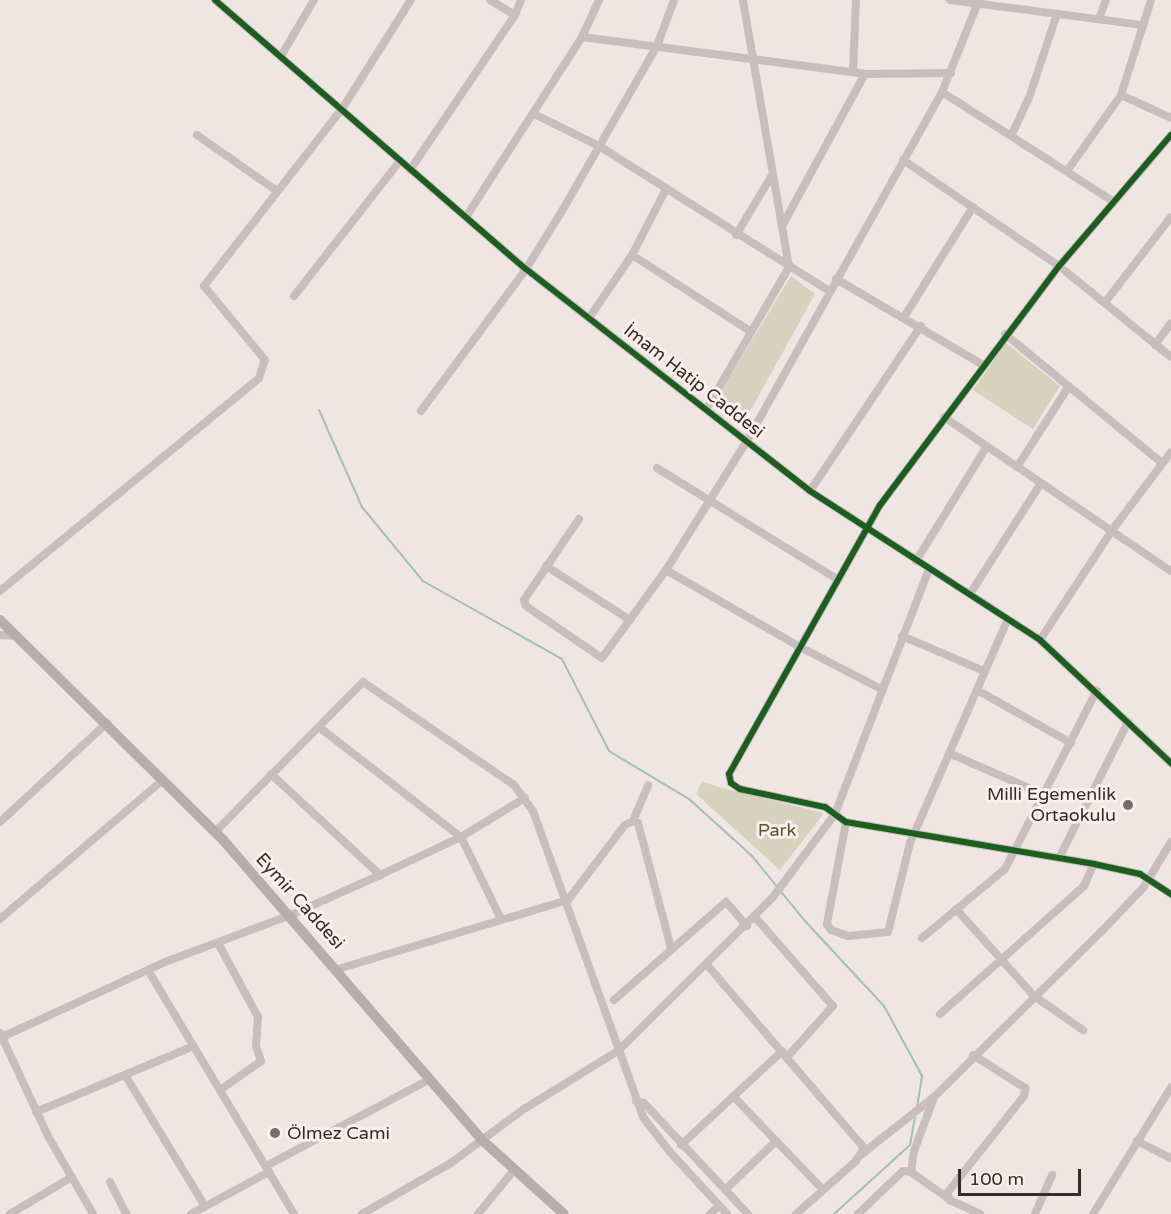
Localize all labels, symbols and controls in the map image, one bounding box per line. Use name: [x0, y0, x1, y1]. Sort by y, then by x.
street label: İmam Hatip Caddesi: [619, 319, 769, 443]
place label: Milli Egemenlik Ortaokulu: [987, 784, 1116, 826]
marker: Milli Egemenlik Ortaokulu: [1121, 798, 1135, 812]
park label: Park: [758, 819, 796, 841]
street label: Eymir Caddesi: [251, 848, 349, 954]
place label: Ölmez Cami: [287, 1122, 390, 1144]
marker: Ölmez Cami: [268, 1126, 282, 1140]
scale bar: [961, 1157, 1084, 1195]
text: 100 m: [969, 1168, 1024, 1190]

